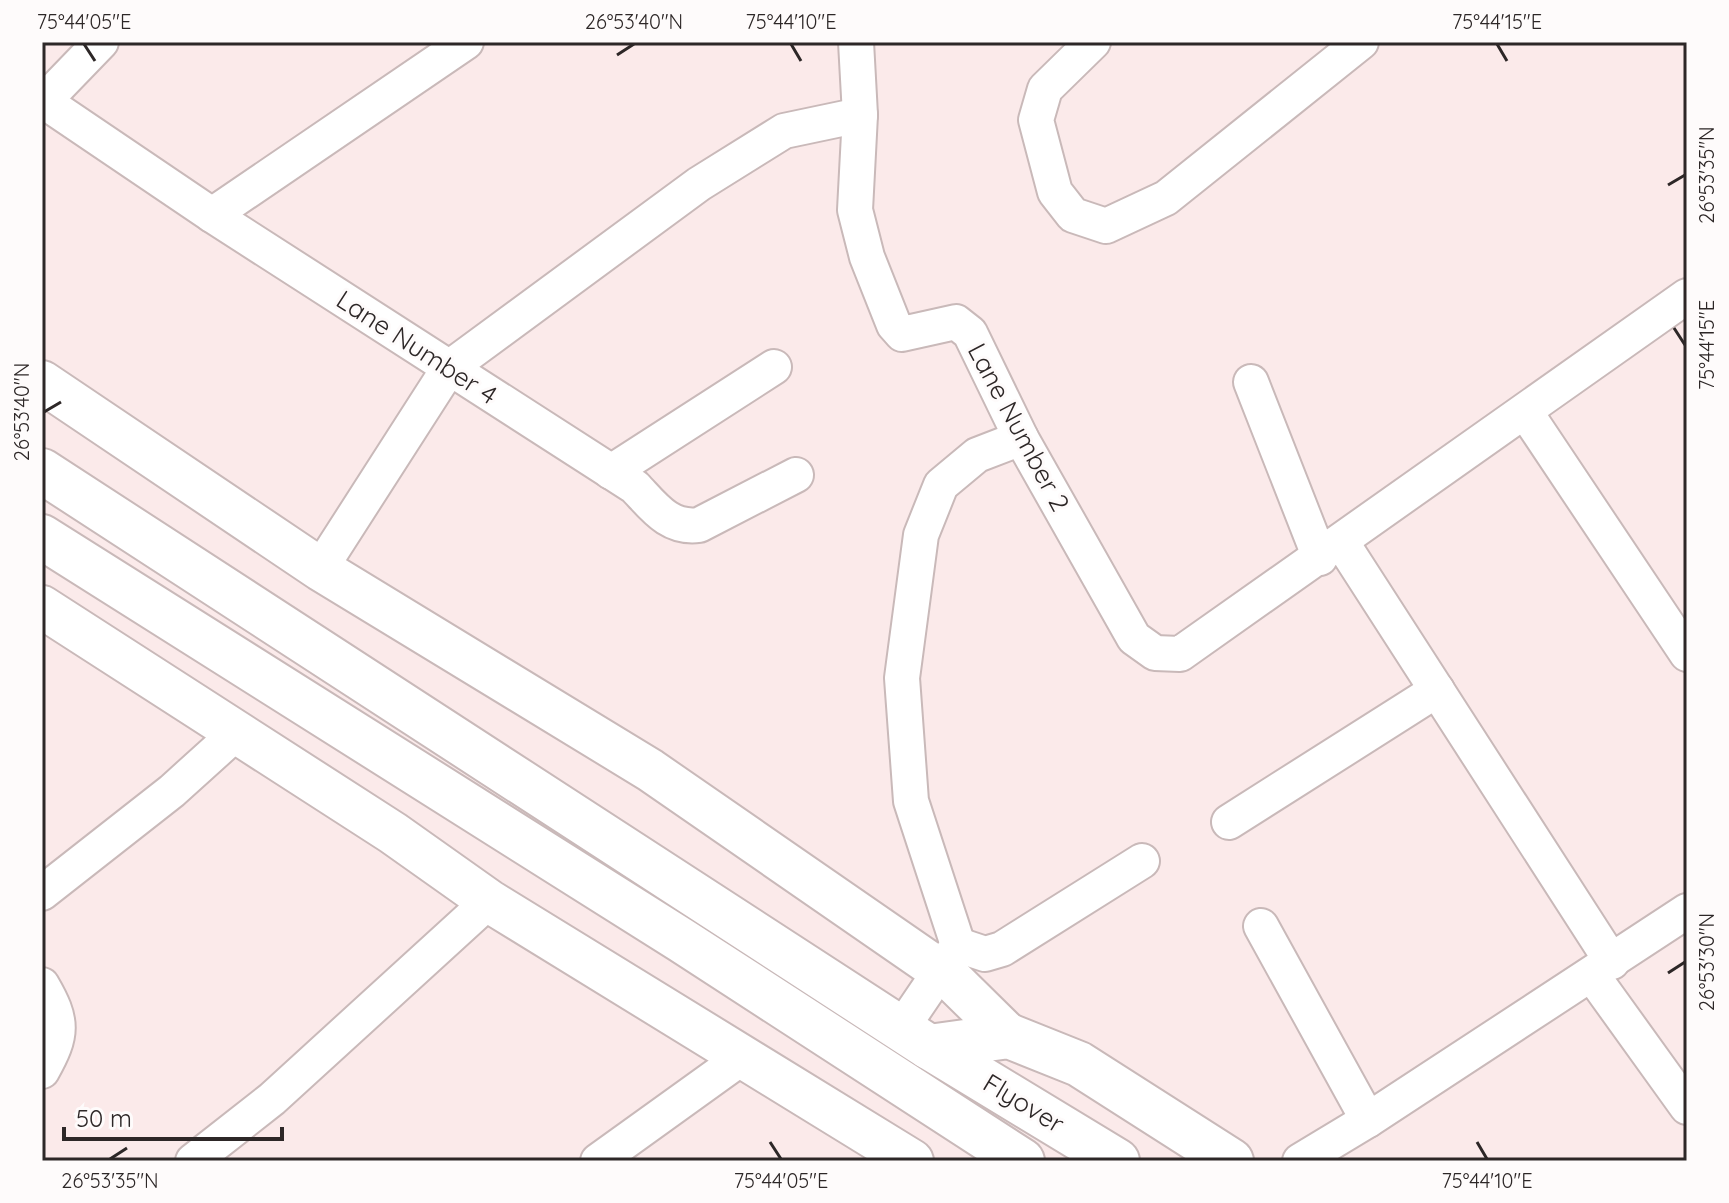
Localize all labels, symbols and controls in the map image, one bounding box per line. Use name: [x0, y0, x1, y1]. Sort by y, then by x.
text: 75°44'05"E: [37, 9, 131, 34]
text: 26°53'40"N: [585, 9, 683, 34]
text: 75°44'10"E: [745, 9, 837, 34]
text: 75°44'15"E: [1452, 9, 1542, 34]
text: 26°53'35"N: [1694, 126, 1719, 224]
street label: Lane Number 4: [330, 283, 504, 411]
text: 75°44'15"E: [1694, 300, 1719, 390]
street label: Lane Number 2: [961, 337, 1077, 517]
text: 26°53'40"N: [9, 363, 34, 461]
text: 26°53'30"N: [1694, 913, 1719, 1011]
street label: Flyover: [977, 1066, 1071, 1140]
scale bar: [64, 1091, 282, 1141]
text: 50 m: [76, 1103, 132, 1133]
text: 26°53'35"N: [61, 1168, 159, 1193]
text: 75°44'05"E: [734, 1168, 828, 1193]
text: 75°44'10"E: [1441, 1168, 1533, 1193]

